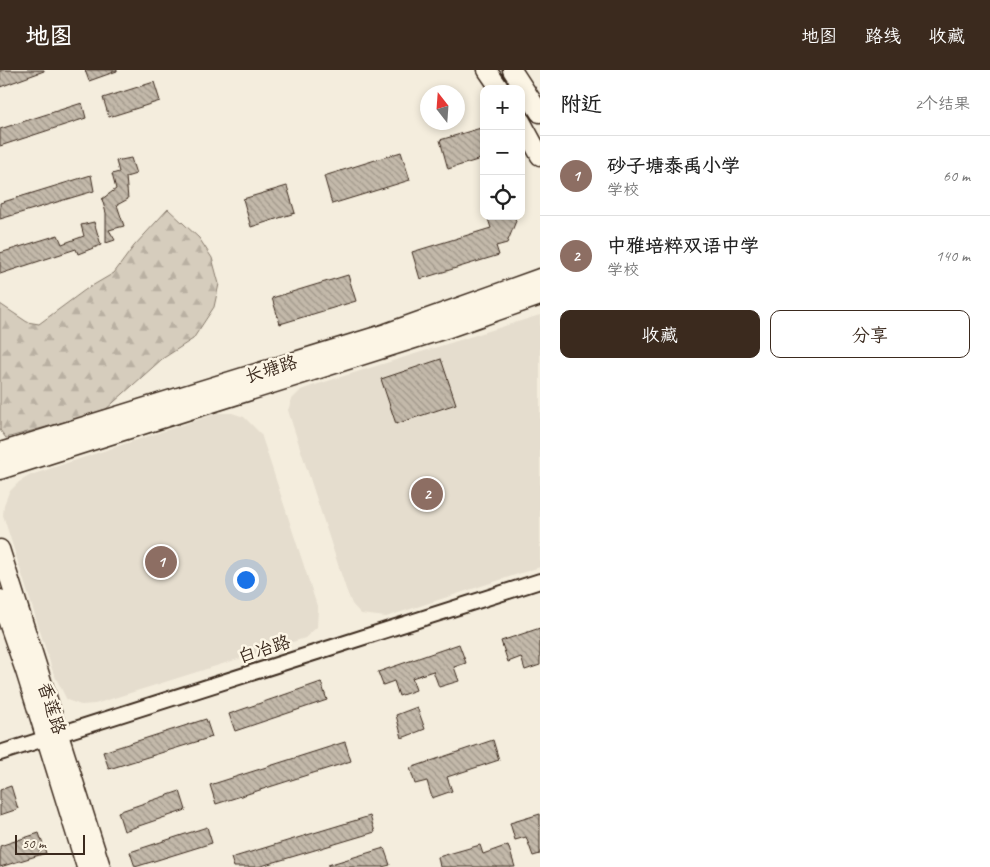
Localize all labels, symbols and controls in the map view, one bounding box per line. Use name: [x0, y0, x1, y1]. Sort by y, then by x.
text: 地图: [25, 21, 73, 51]
text: 地图: [801, 25, 837, 47]
text: 路线: [865, 25, 901, 47]
text: 收藏: [929, 25, 965, 47]
north arrow: [420, 85, 465, 130]
map controls: [480, 85, 525, 220]
button: +: [480, 85, 525, 130]
text: 附近: [560, 91, 602, 117]
text: 2个结果: [915, 94, 970, 114]
button: −: [480, 130, 525, 175]
text: 砂子塘泰禹小学: [607, 154, 740, 178]
text: 1: [572, 166, 580, 186]
text: 60 m: [943, 166, 970, 186]
button: locate: [480, 175, 525, 220]
text: 学校: [607, 180, 639, 200]
text: 中雅培粹双语中学: [607, 234, 759, 258]
text: 2: [572, 246, 580, 266]
text: 140 m: [936, 246, 970, 266]
text: 学校: [607, 260, 639, 280]
button: 收藏: [560, 310, 760, 358]
button: 分享: [770, 310, 970, 358]
street label: 长塘路: [242, 351, 300, 387]
pin: 2: [411, 475, 443, 513]
pin: 1: [145, 543, 177, 581]
your location: [233, 567, 259, 593]
street label: 白冶路: [235, 630, 293, 668]
street label: 香莲路: [33, 679, 71, 737]
scale bar: [15, 832, 85, 855]
text: 50 m: [22, 835, 46, 852]

